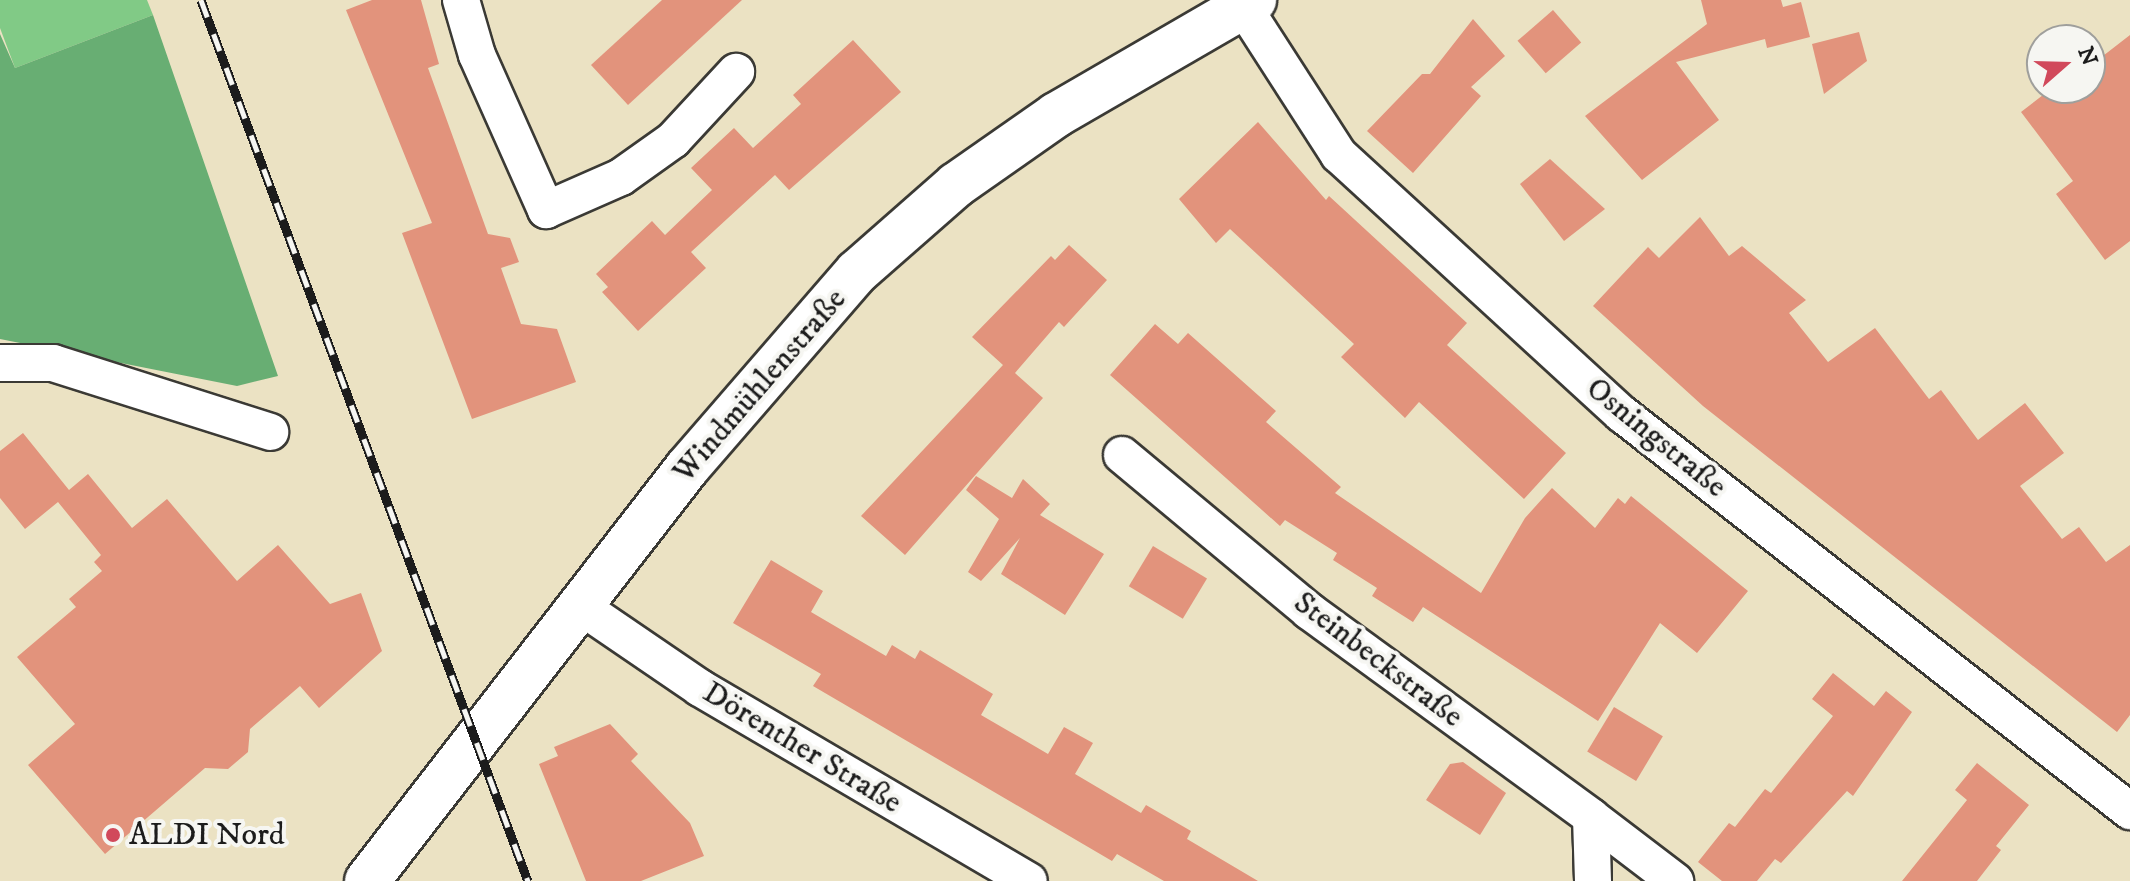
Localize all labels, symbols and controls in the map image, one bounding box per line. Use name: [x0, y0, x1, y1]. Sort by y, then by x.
north arrow: [2026, 24, 2106, 104]
text: N: [2071, 43, 2103, 69]
street label: Windmühlenstraße: [665, 281, 855, 491]
street label: Osningstraße: [1578, 370, 1734, 506]
street label: Steinbeckstraße: [1286, 584, 1470, 736]
street label: Dörenther Straße: [696, 674, 908, 822]
place label: ALDI Nord: [129, 816, 285, 854]
marker: ALDI Nord: [104, 826, 122, 844]

